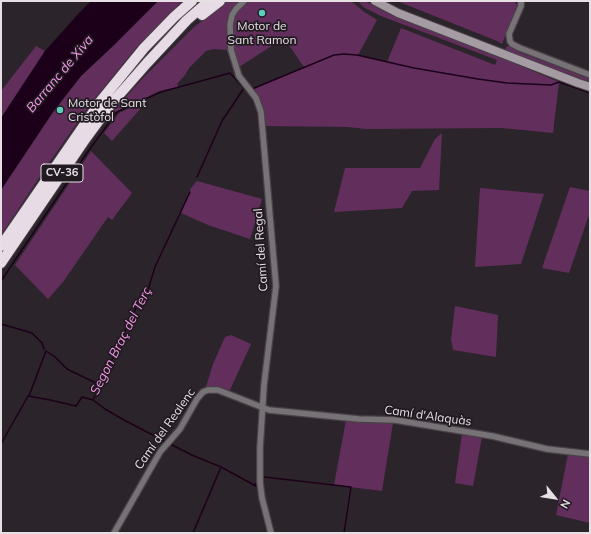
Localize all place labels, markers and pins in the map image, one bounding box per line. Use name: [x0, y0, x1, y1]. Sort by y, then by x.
marker: Motor de Sant Ramon: [257, 8, 267, 18]
place label: Motor de Sant Ramon: [228, 19, 296, 47]
place label: Motor de Sant Cristòfol: [68, 96, 146, 124]
marker: Motor de Sant Cristòfol: [55, 105, 65, 115]

